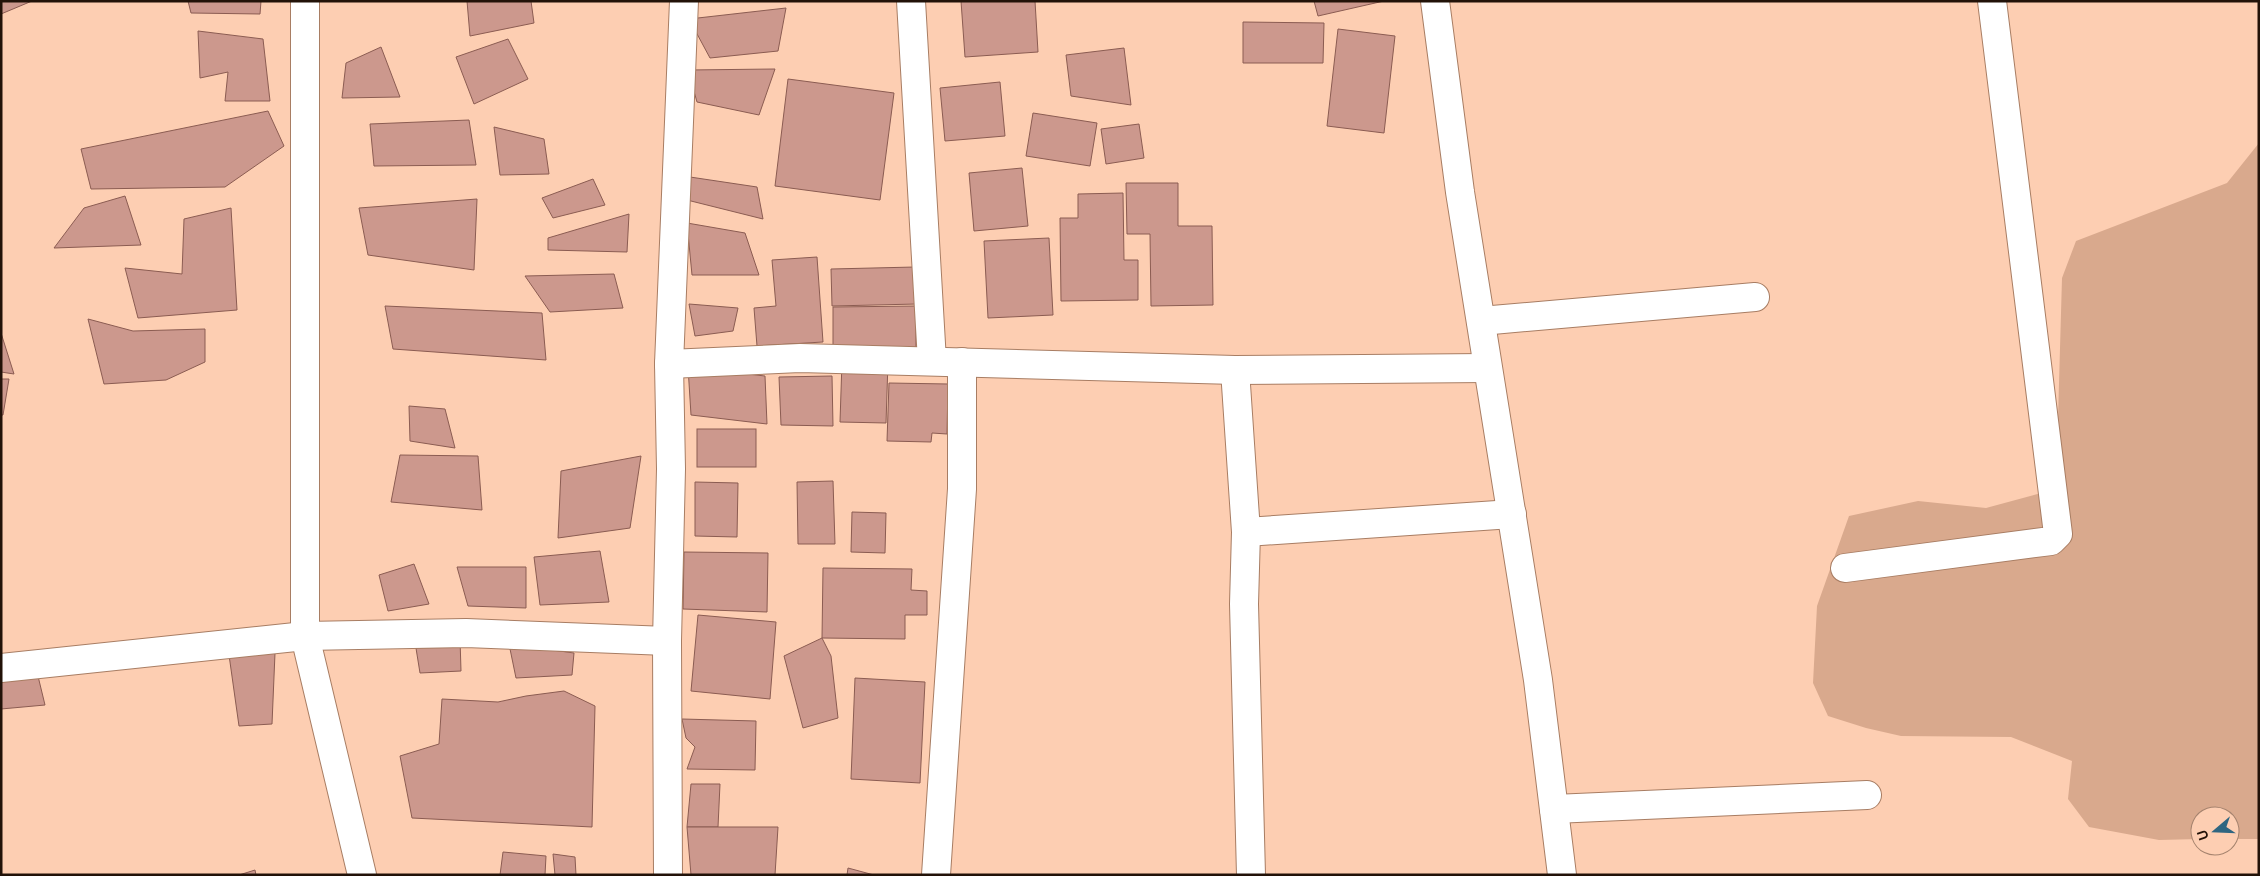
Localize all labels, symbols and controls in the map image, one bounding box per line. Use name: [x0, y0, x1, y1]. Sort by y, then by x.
north arrow: [2190, 806, 2240, 856]
text: U: [2194, 827, 2214, 842]

